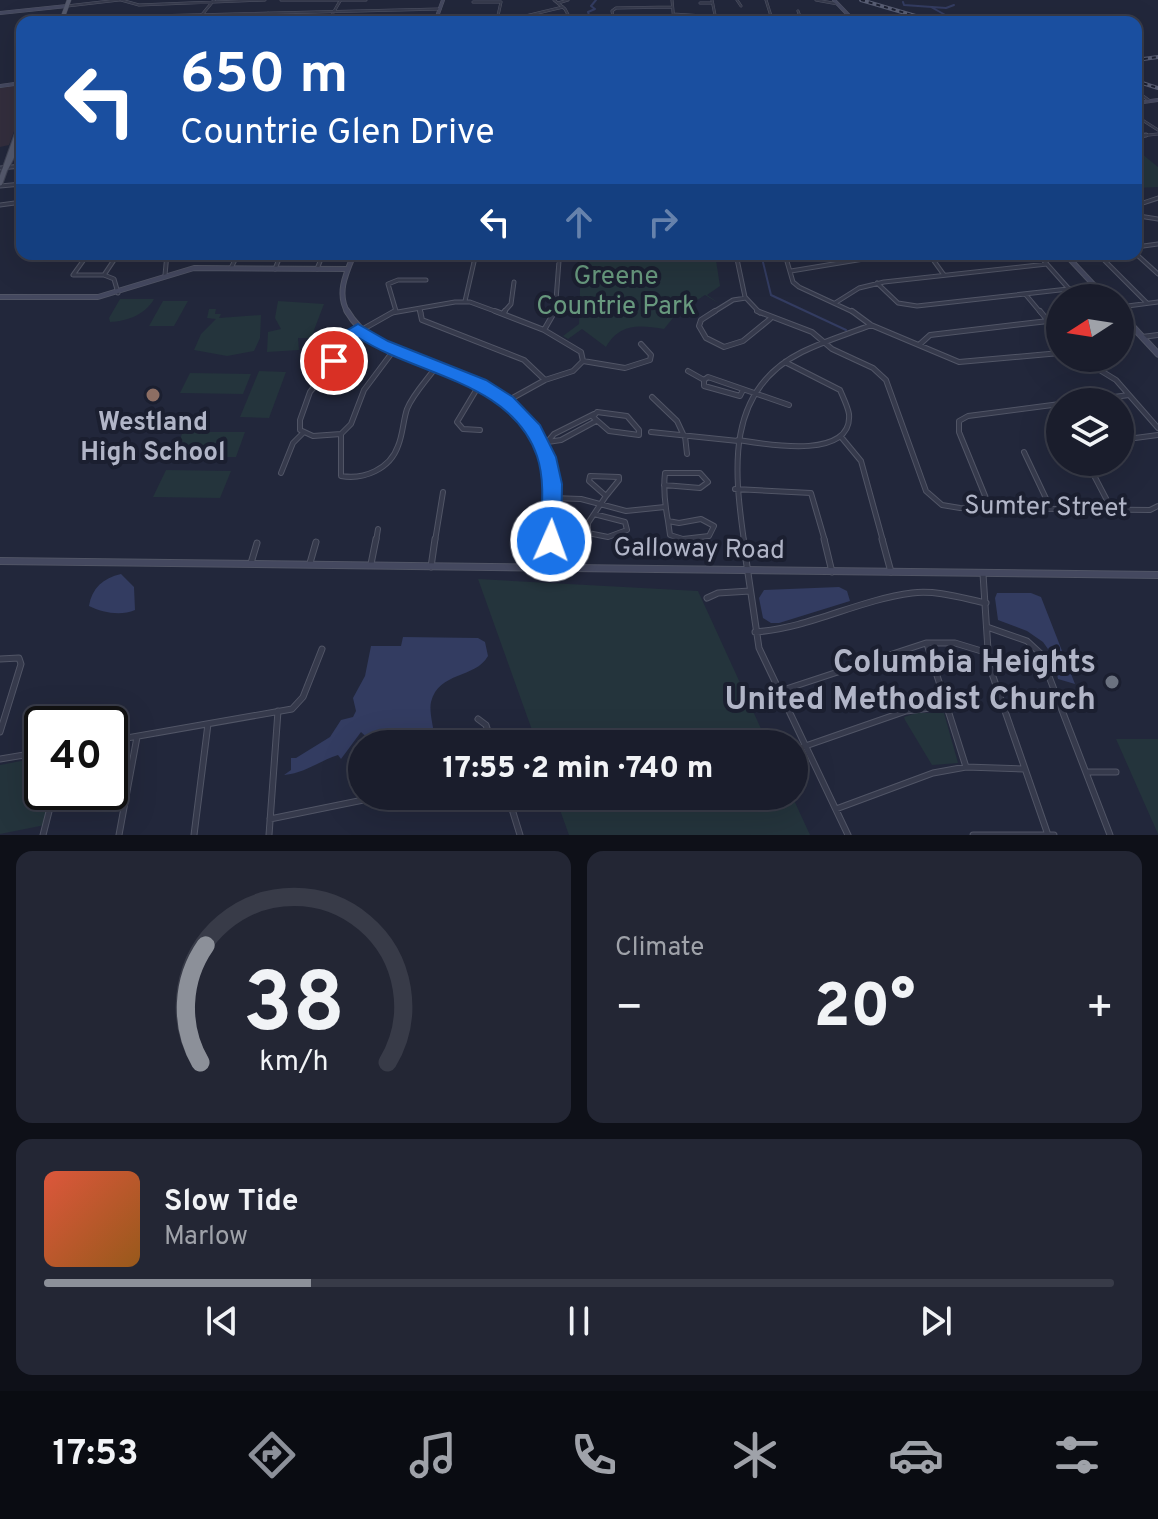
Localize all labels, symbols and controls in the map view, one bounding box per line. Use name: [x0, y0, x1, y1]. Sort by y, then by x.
text: 650 m: [180, 42, 348, 112]
icon: left: [48, 48, 152, 152]
text: Countrie Glen Drive: [180, 111, 495, 157]
icon: left: [473, 200, 517, 244]
icon: ahead: [557, 200, 601, 244]
icon: right: [641, 200, 685, 244]
park label: Greene Countrie Park: [536, 261, 696, 324]
north arrow: [1046, 284, 1134, 372]
map controls: [1046, 284, 1134, 476]
pin: [300, 327, 368, 395]
icon: arrive: [312, 339, 356, 383]
marker: Westland High School: [144, 386, 162, 404]
button: layers: [1046, 388, 1134, 476]
place label: Westland High School: [80, 407, 226, 470]
street label: Sumter Street: [964, 490, 1128, 526]
position arrow: [509, 499, 593, 583]
street label: Galloway Road: [613, 532, 785, 568]
place label: Columbia Heights United Methodist Church: [725, 644, 1096, 721]
marker: Columbia Heights United Methodist Church: [1103, 673, 1121, 691]
speed limit sign: 40: [24, 706, 128, 810]
text: 17:55 · 2 min · 740 m: [443, 751, 713, 788]
text: Climate: [615, 932, 704, 965]
text: 38: [242, 956, 345, 1061]
text: 20°: [814, 972, 915, 1048]
text: −: [615, 982, 643, 1038]
text: +: [1086, 982, 1114, 1038]
text: km/h: [259, 1045, 328, 1081]
text: Slow Tide: [164, 1184, 298, 1221]
text: Marlow: [164, 1221, 248, 1254]
icon: previous: [200, 1299, 244, 1343]
icon: pause: [557, 1299, 601, 1343]
icon: next: [914, 1299, 958, 1343]
icon: directions: [244, 1427, 300, 1483]
icon: music: [405, 1427, 461, 1483]
icon: phone: [566, 1427, 622, 1483]
icon: climate: [727, 1427, 783, 1483]
icon: car: [888, 1427, 944, 1483]
icon: filters: [1049, 1427, 1105, 1483]
text: 17:53: [53, 1432, 139, 1478]

